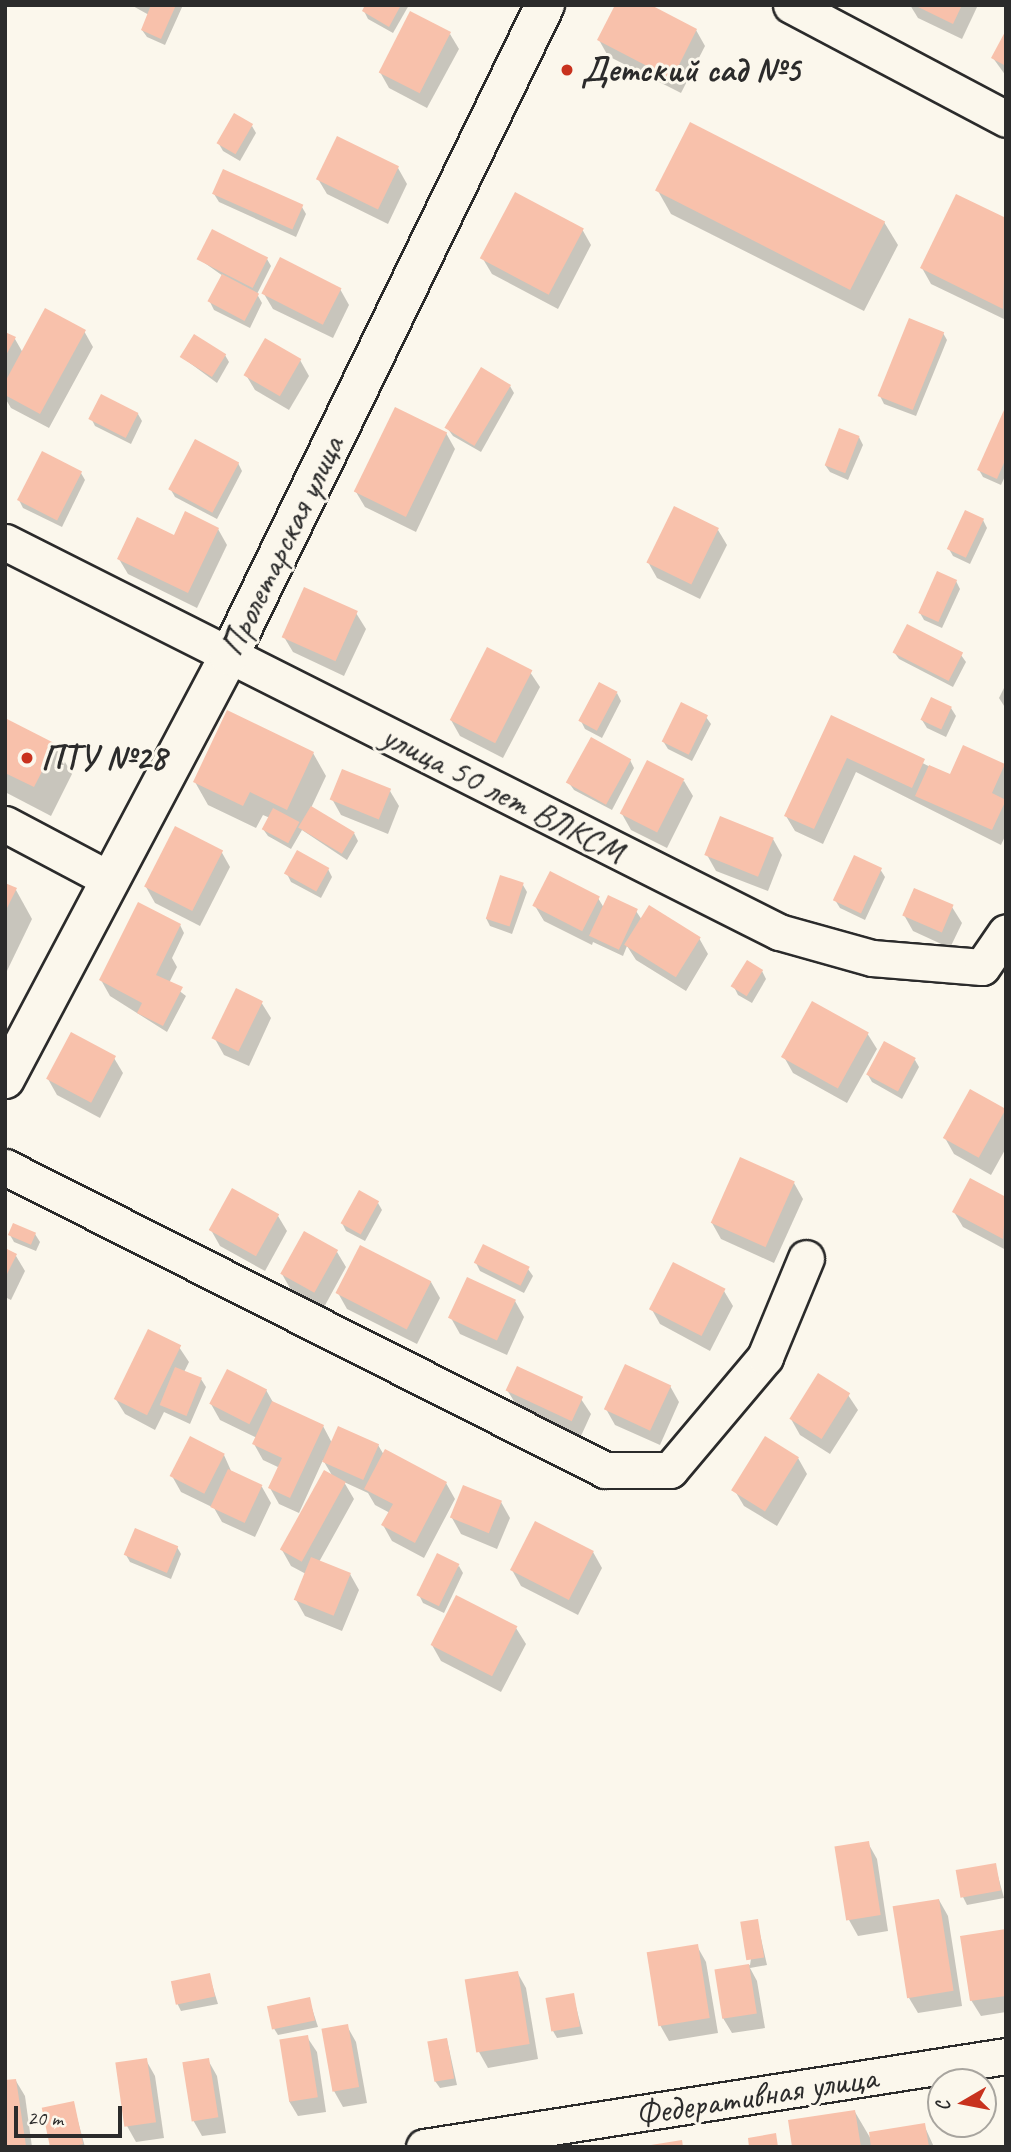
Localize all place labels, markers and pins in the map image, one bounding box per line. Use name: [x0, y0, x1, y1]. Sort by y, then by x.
place label: Детский сад №5: [581, 49, 800, 91]
marker: Детский сад №5: [559, 62, 575, 78]
place label: ПТУ №28: [41, 737, 166, 779]
marker: ПТУ №28: [19, 750, 35, 766]

